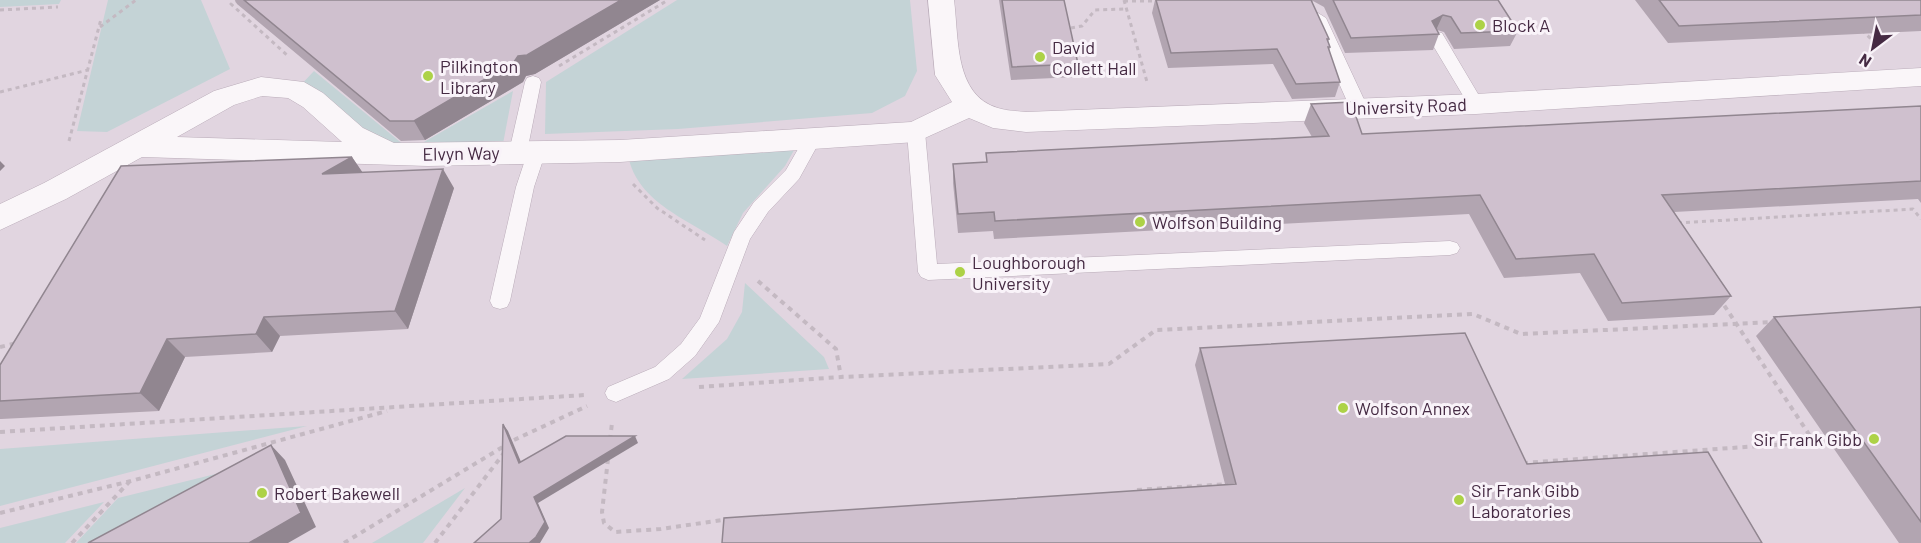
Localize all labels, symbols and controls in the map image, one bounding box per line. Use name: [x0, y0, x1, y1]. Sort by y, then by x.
place label: Block A: [1492, 14, 1550, 36]
marker: Block A: [1473, 18, 1487, 32]
north arrow: [1843, 18, 1903, 78]
place label: David Collett Hall: [1052, 36, 1136, 79]
marker: David Collett Hall: [1033, 50, 1047, 64]
text: N: [1855, 50, 1874, 72]
place label: Pilkington Library: [440, 55, 518, 98]
marker: Pilkington Library: [421, 69, 435, 83]
street label: University Road: [1345, 93, 1467, 119]
street label: Elvyn Way: [422, 141, 500, 165]
place label: Wolfson Building: [1152, 211, 1282, 233]
marker: Wolfson Building: [1133, 215, 1147, 229]
place label: Loughborough University: [972, 251, 1086, 294]
marker: Loughborough University: [953, 265, 967, 279]
place label: Wolfson Annex: [1355, 397, 1470, 419]
marker: Wolfson Annex: [1336, 401, 1350, 415]
place label: Sir Frank Gibb: [1753, 428, 1862, 450]
marker: Sir Frank Gibb: [1867, 432, 1881, 446]
place label: Sir Frank Gibb Laboratories: [1471, 479, 1580, 522]
place label: Robert Bakewell: [274, 482, 400, 504]
marker: Robert Bakewell: [255, 486, 269, 500]
marker: Sir Frank Gibb Laboratories: [1452, 493, 1466, 507]

